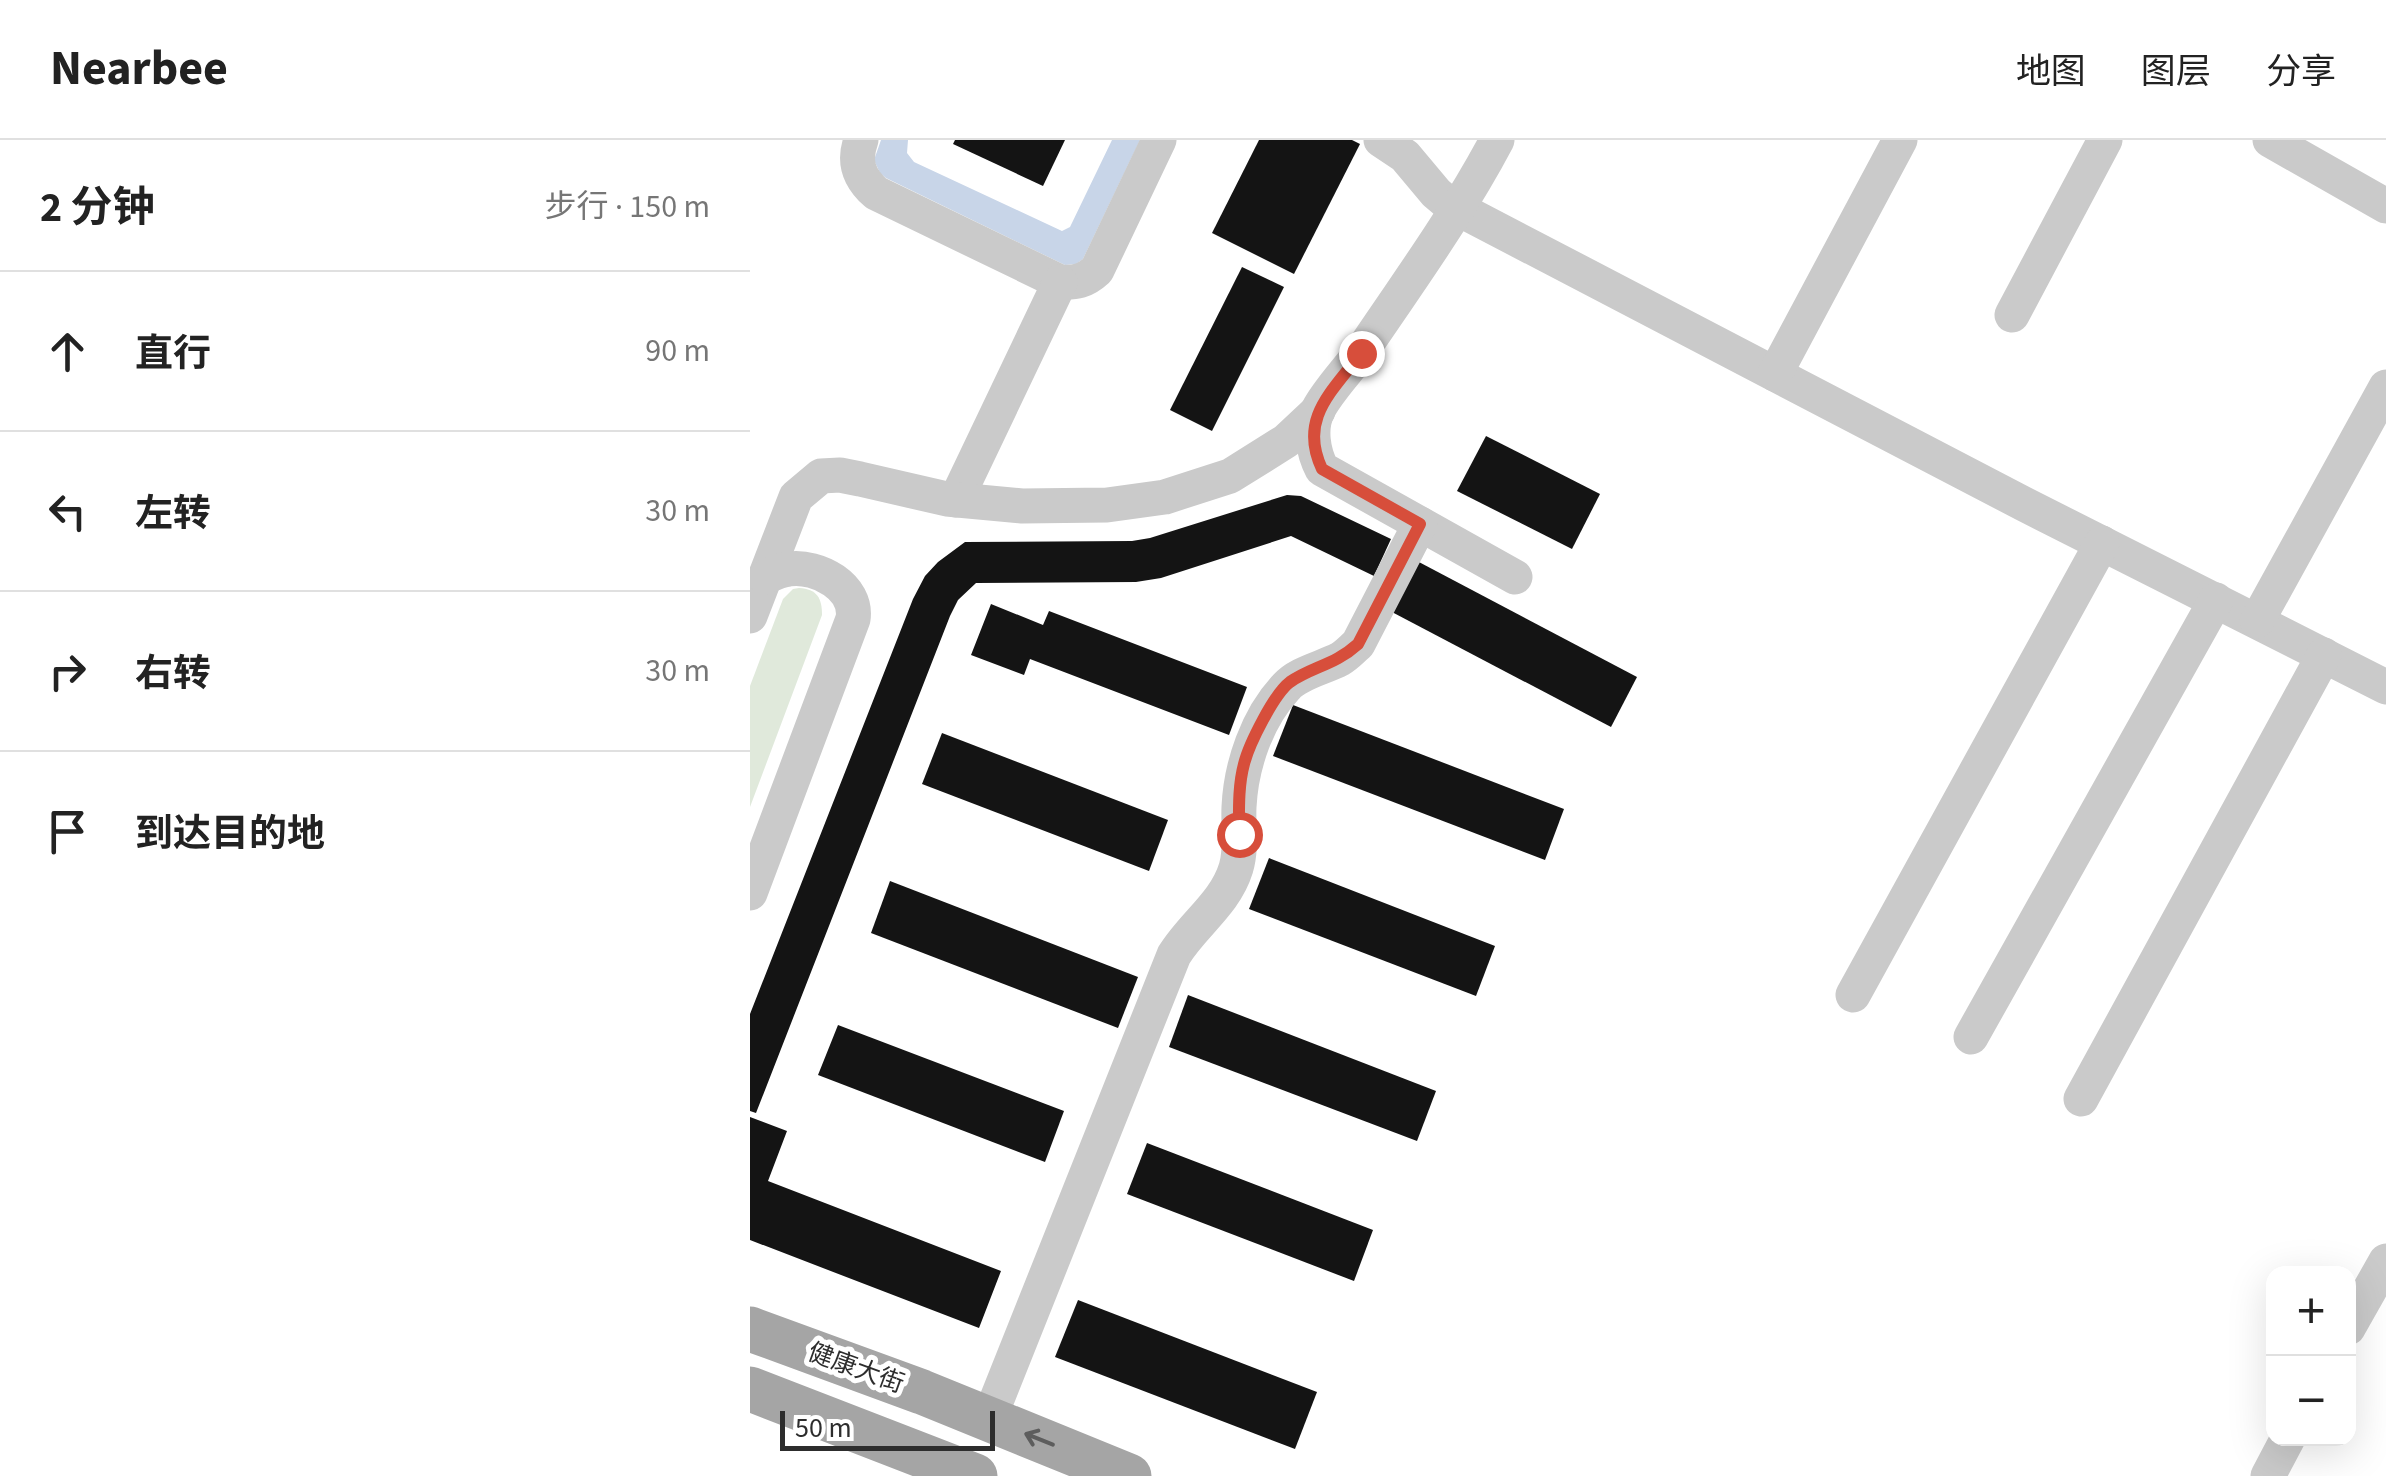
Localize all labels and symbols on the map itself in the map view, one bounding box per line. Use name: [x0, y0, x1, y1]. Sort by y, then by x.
route end: [1339, 331, 1385, 377]
route start: [1217, 812, 1263, 858]
street label: 健康大街: [803, 1334, 909, 1402]
scale bar: [780, 1406, 995, 1450]
one-way arrow: [1024, 1429, 1055, 1447]

